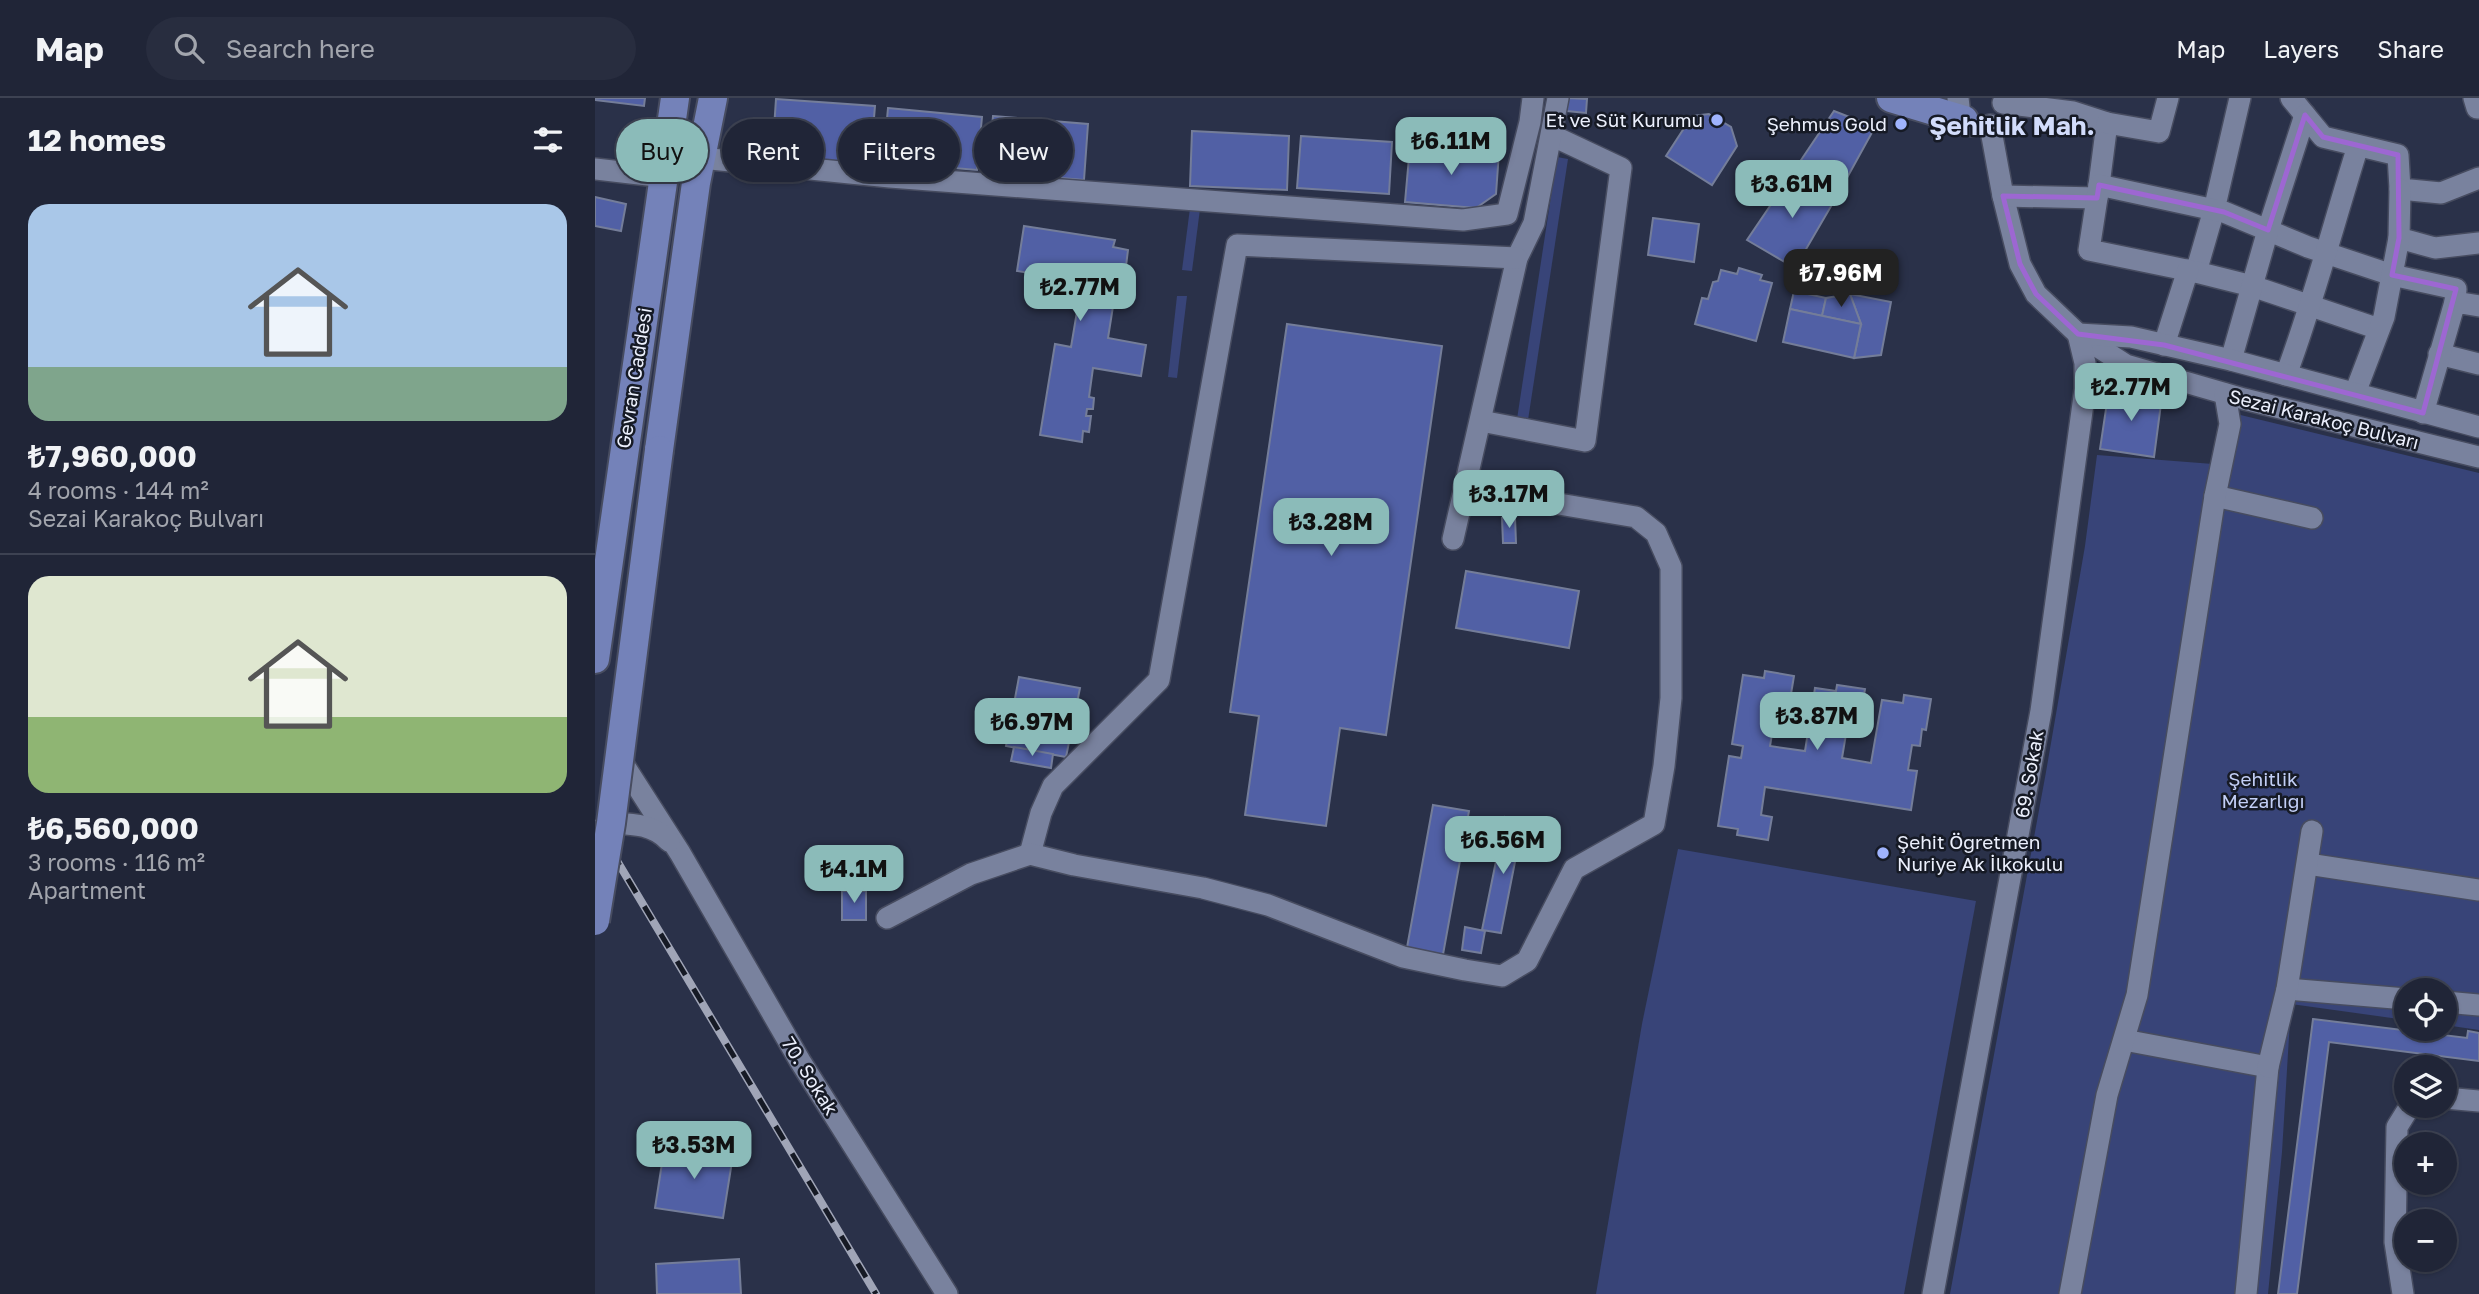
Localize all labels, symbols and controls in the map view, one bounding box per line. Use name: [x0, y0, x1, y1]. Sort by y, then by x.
search box: [146, 17, 636, 80]
text: Map: [35, 29, 104, 68]
icon: search: [170, 29, 208, 67]
text: Search here: [226, 33, 375, 64]
text: Map: [2176, 34, 2225, 63]
text: Layers: [2263, 34, 2339, 63]
text: Share: [2377, 34, 2444, 63]
place label: Et ve Süt Kurumu: [1546, 108, 1703, 131]
district label: Şehitlik Mah.: [1929, 110, 2095, 141]
marker: Et ve Süt Kurumu: [1709, 112, 1725, 128]
place label: Şehmus Gold: [1767, 112, 1887, 135]
marker: Şehmus Gold: [1893, 116, 1909, 132]
pin: ₺6.11M: [1394, 118, 1508, 177]
chip: Buy: [616, 119, 708, 182]
chip: Rent: [722, 119, 824, 182]
chip: Filters: [838, 119, 960, 182]
chip: New: [974, 119, 1073, 182]
icon: filters: [529, 121, 567, 159]
text: 12 homes: [28, 122, 166, 158]
text: ₺6.11M: [1411, 126, 1491, 154]
pin: ₺3.61M: [1735, 160, 1849, 220]
text: ₺3.61M: [1751, 169, 1833, 197]
icon: home: [235, 249, 361, 375]
pin: ₺7.96M: [1784, 250, 1898, 309]
text: ₺7.96M: [1800, 258, 1882, 286]
pin: ₺2.77M: [1023, 264, 1137, 323]
text: ₺2.77M: [1040, 272, 1120, 300]
street label: Gevran Caddesi: [611, 306, 656, 450]
pin: ₺2.77M: [2074, 364, 2188, 423]
text: ₺2.77M: [2091, 372, 2171, 400]
street label: Sezai Karakoç Bulvarı: [2227, 384, 2422, 453]
text: ₺7,960,000: [28, 438, 197, 474]
pin: ₺3.17M: [1452, 470, 1566, 530]
text: 4 rooms · 144 m²: [28, 476, 209, 504]
text: ₺3.17M: [1469, 479, 1549, 507]
pin: ₺3.28M: [1274, 498, 1388, 558]
text: Sezai Karakoç Bulvarı: [28, 504, 264, 532]
text: ₺3.28M: [1289, 507, 1373, 535]
icon: home: [235, 621, 361, 747]
pin: ₺3.87M: [1760, 692, 1874, 752]
pin: ₺6.97M: [975, 698, 1089, 758]
text: ₺3.87M: [1776, 701, 1858, 729]
text: ₺6.97M: [991, 707, 1073, 735]
street label: 69. Sokak: [2009, 728, 2048, 820]
park label: Şehitlik Mezarlığı: [2221, 767, 2305, 812]
text: ₺6,560,000: [28, 810, 199, 846]
pin: ₺6.56M: [1446, 816, 1560, 876]
text: ₺6.56M: [1461, 825, 1545, 853]
place label: Şehit Öğretmen Nuriye Ak İlkokulu: [1897, 830, 2063, 875]
marker: Şehit Öğretmen Nuriye Ak İlkokulu: [1875, 845, 1891, 861]
pin: ₺4.1M: [805, 846, 903, 905]
text: 3 rooms · 116 m²: [28, 848, 205, 876]
text: ₺4.1M: [820, 854, 888, 882]
text: Apartment: [28, 876, 146, 904]
map controls: [2394, 978, 2457, 1272]
button: locate: [2394, 978, 2457, 1041]
street label: 70. Sokak: [777, 1032, 844, 1119]
button: layers: [2394, 1055, 2457, 1118]
pin: ₺3.53M: [637, 1122, 751, 1181]
text: ₺3.53M: [652, 1130, 736, 1158]
button: +: [2394, 1132, 2457, 1195]
button: −: [2394, 1209, 2457, 1272]

